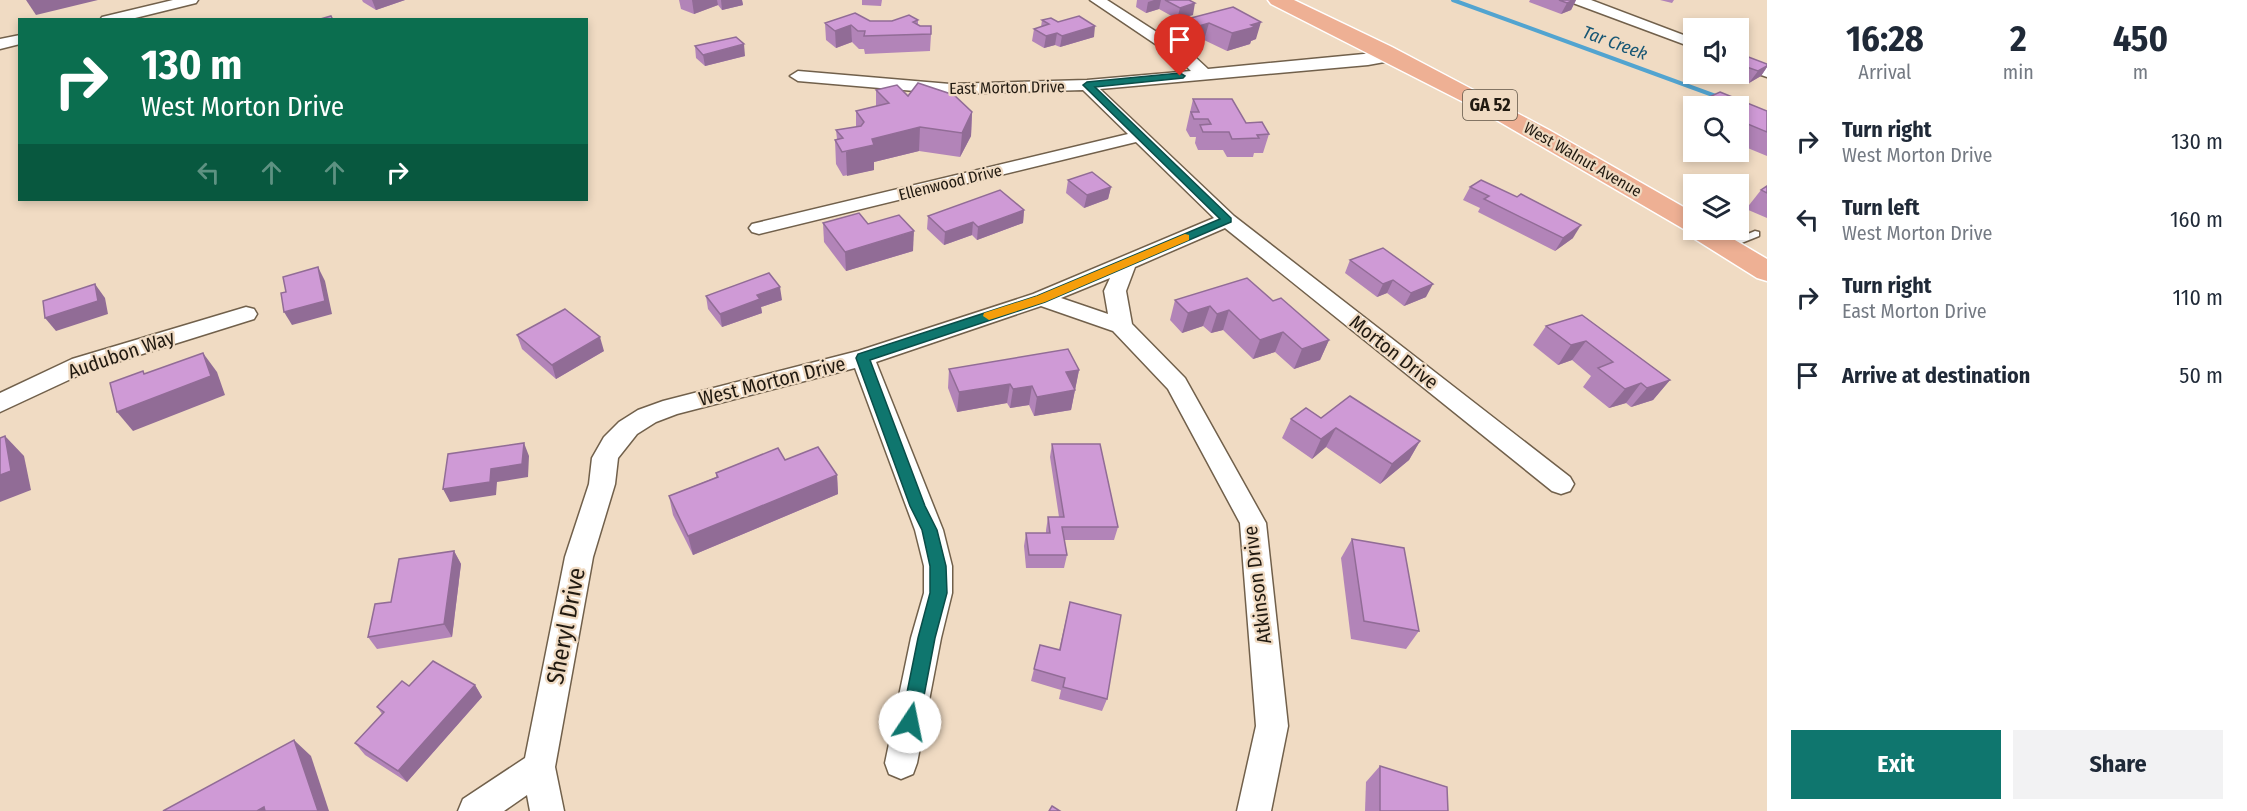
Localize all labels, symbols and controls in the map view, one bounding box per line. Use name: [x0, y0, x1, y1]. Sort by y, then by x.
pin: [1154, 14, 1205, 76]
text: 16:28: [1846, 17, 1924, 61]
text: 2: [2010, 17, 2027, 61]
text: 450: [2113, 17, 2168, 61]
map controls: [1683, 18, 1749, 240]
button: sound: [1683, 18, 1749, 84]
water label: Tar Creek: [1580, 21, 1651, 65]
icon: arrive: [1163, 23, 1196, 56]
text: 130 m: [141, 40, 242, 90]
icon: right: [42, 42, 120, 120]
text: Arrival: [1858, 60, 1911, 84]
text: min: [2003, 60, 2034, 84]
text: m: [2133, 60, 2148, 84]
street label: East Morton Drive: [949, 77, 1065, 98]
road number: GA 52: [1463, 90, 1517, 120]
text: West Morton Drive: [141, 91, 344, 123]
button: search: [1683, 96, 1749, 162]
text: Turn right: [1842, 116, 1931, 143]
street label: West Walnut Avenue: [1520, 118, 1645, 201]
icon: right: [1791, 125, 1824, 158]
text: 130 m: [2171, 128, 2223, 155]
text: West Morton Drive: [1842, 143, 1993, 167]
icon: left: [192, 156, 225, 189]
icon: ahead: [255, 156, 288, 189]
icon: ahead: [318, 156, 351, 189]
icon: right: [381, 156, 414, 189]
street label: Ellenwood Drive: [897, 160, 1004, 204]
button: layers: [1683, 174, 1749, 240]
text: Turn left: [1842, 194, 1920, 221]
icon: left: [1791, 203, 1824, 236]
text: 160 m: [2170, 206, 2223, 233]
text: West Morton Drive: [1842, 221, 1993, 245]
text: Turn right: [1842, 272, 1931, 299]
icon: right: [1791, 281, 1824, 314]
text: 110 m: [2173, 284, 2223, 311]
text: East Morton Drive: [1842, 299, 1987, 323]
street label: Morton Drive: [1345, 310, 1443, 394]
street label: Audubon Way: [64, 325, 178, 383]
street label: West Morton Drive: [696, 351, 848, 411]
icon: arrive: [1791, 359, 1824, 392]
text: Arrive at destination: [1842, 362, 2030, 389]
text: 50 m: [2179, 362, 2223, 389]
street label: Atkinson Drive: [1238, 525, 1276, 645]
street label: Sheryl Drive: [541, 565, 591, 687]
position arrow: [878, 690, 942, 754]
button: Exit: [1791, 730, 2001, 799]
button: Share: [2013, 730, 2223, 799]

